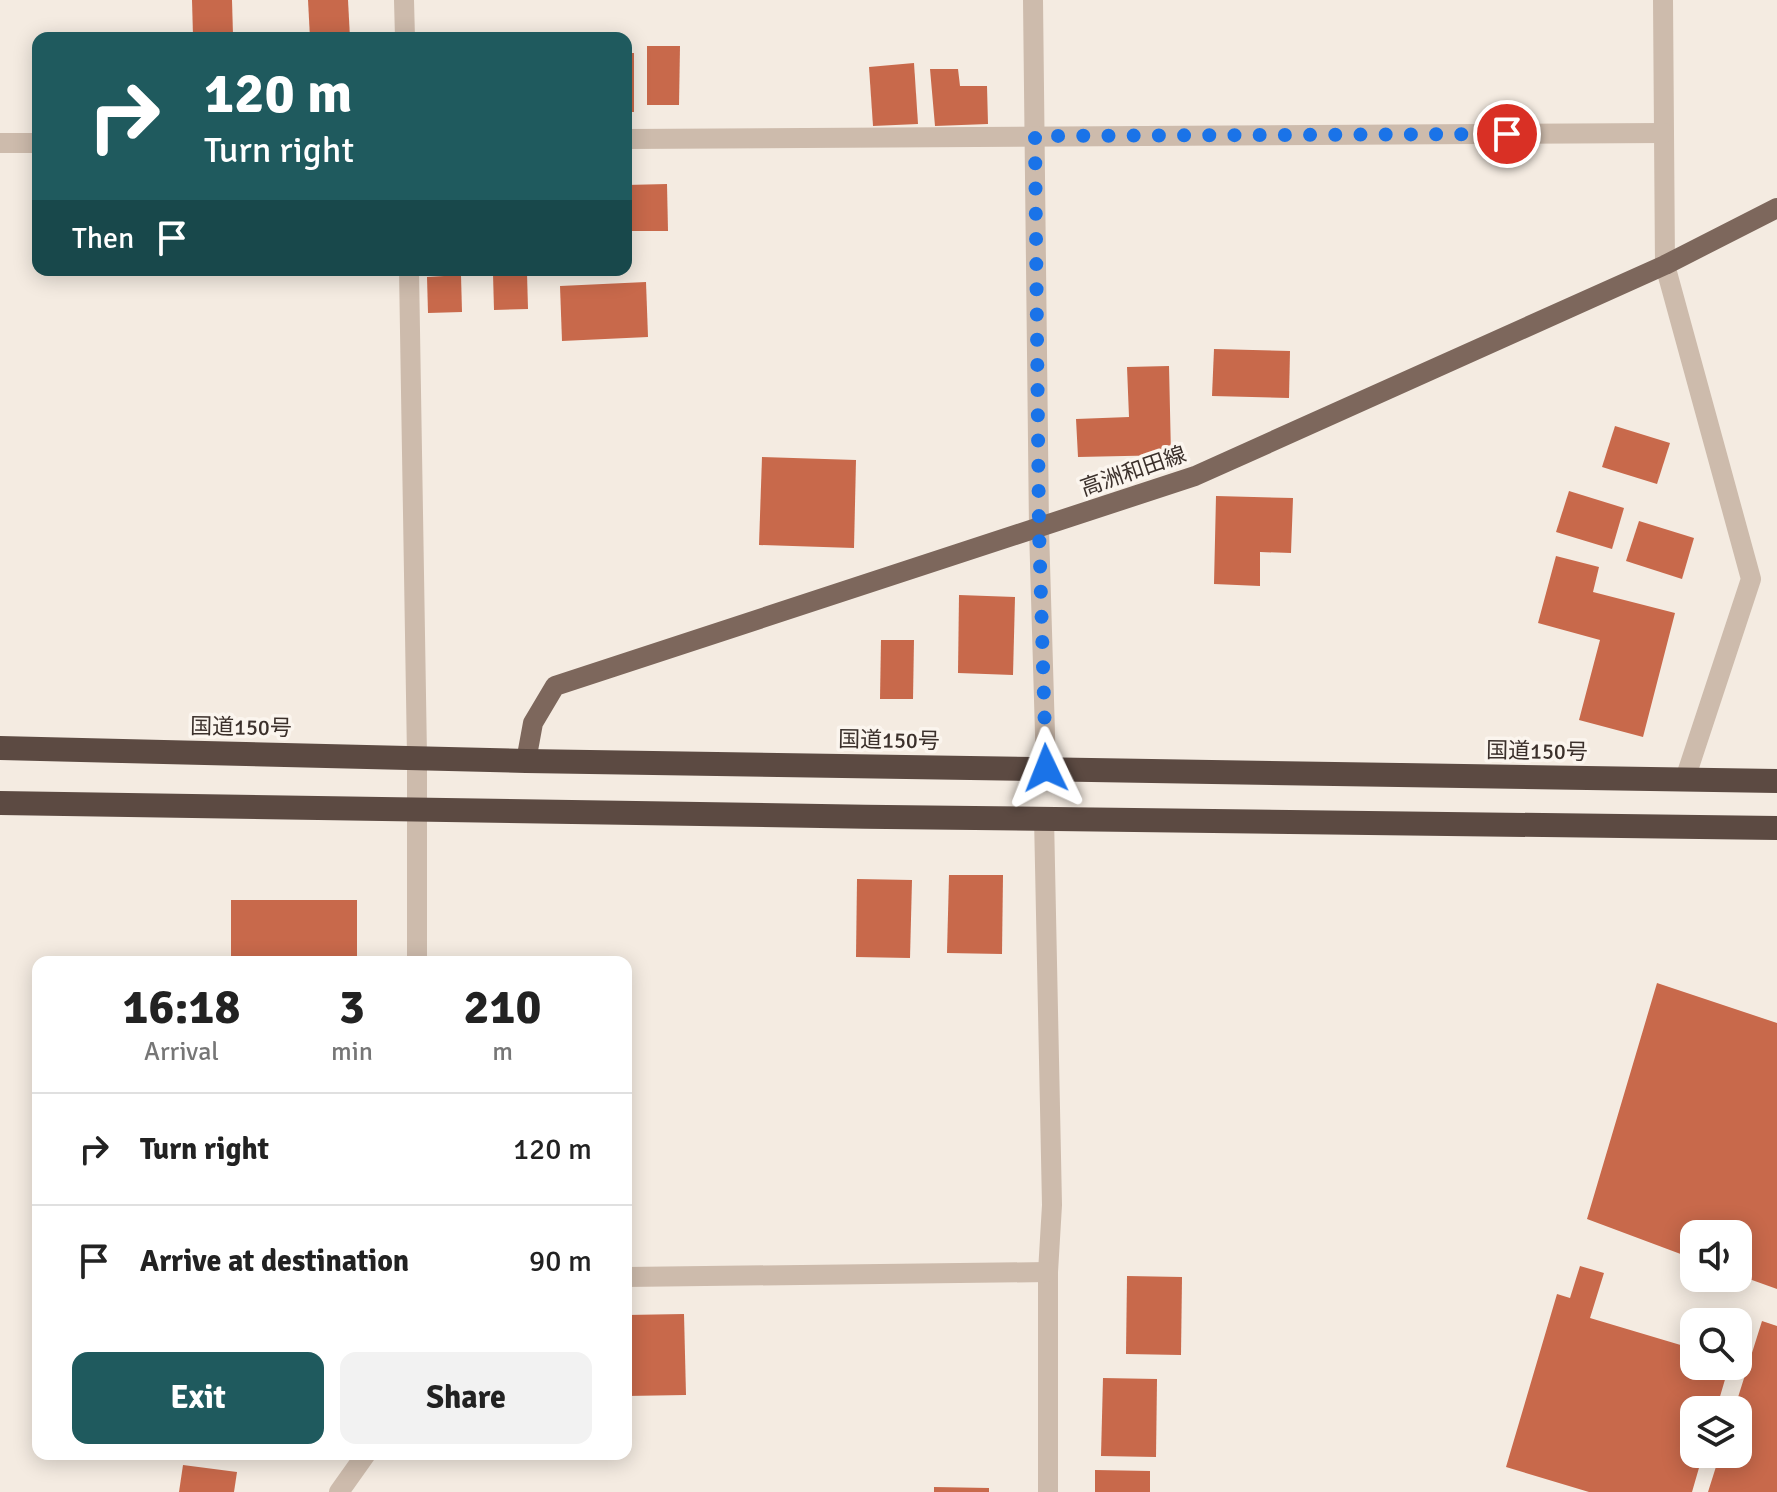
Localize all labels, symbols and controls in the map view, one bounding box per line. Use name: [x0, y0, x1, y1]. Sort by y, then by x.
text: 120 m: [204, 59, 352, 128]
icon: right: [72, 64, 176, 168]
pin: [1473, 100, 1541, 168]
icon: arrive: [1485, 112, 1529, 156]
text: Turn right: [204, 128, 354, 173]
icon: arrive: [150, 216, 194, 260]
text: Then: [72, 220, 134, 257]
street label: 高洲和田線: [1077, 440, 1189, 502]
street label: 国道150号: [190, 713, 292, 741]
street label: 国道150号: [838, 726, 940, 754]
position arrow: [1004, 726, 1088, 810]
street label: 国道150号: [1486, 737, 1588, 765]
text: 16:18: [123, 978, 240, 1037]
text: 3: [339, 978, 365, 1037]
text: 210: [464, 978, 541, 1037]
text: Arrival: [144, 1036, 219, 1068]
text: min: [331, 1036, 373, 1068]
text: m: [492, 1036, 513, 1068]
icon: right: [72, 1127, 116, 1171]
text: Turn right: [140, 1131, 269, 1168]
text: 120 m: [513, 1131, 592, 1168]
map controls: [1680, 1220, 1752, 1468]
button: sound: [1680, 1220, 1752, 1292]
icon: arrive: [72, 1239, 116, 1283]
text: Arrive at destination: [140, 1243, 409, 1280]
text: 90 m: [529, 1243, 592, 1280]
button: search: [1680, 1308, 1752, 1380]
button: Exit: [72, 1352, 324, 1444]
button: Share: [340, 1352, 592, 1444]
button: layers: [1680, 1396, 1752, 1468]

